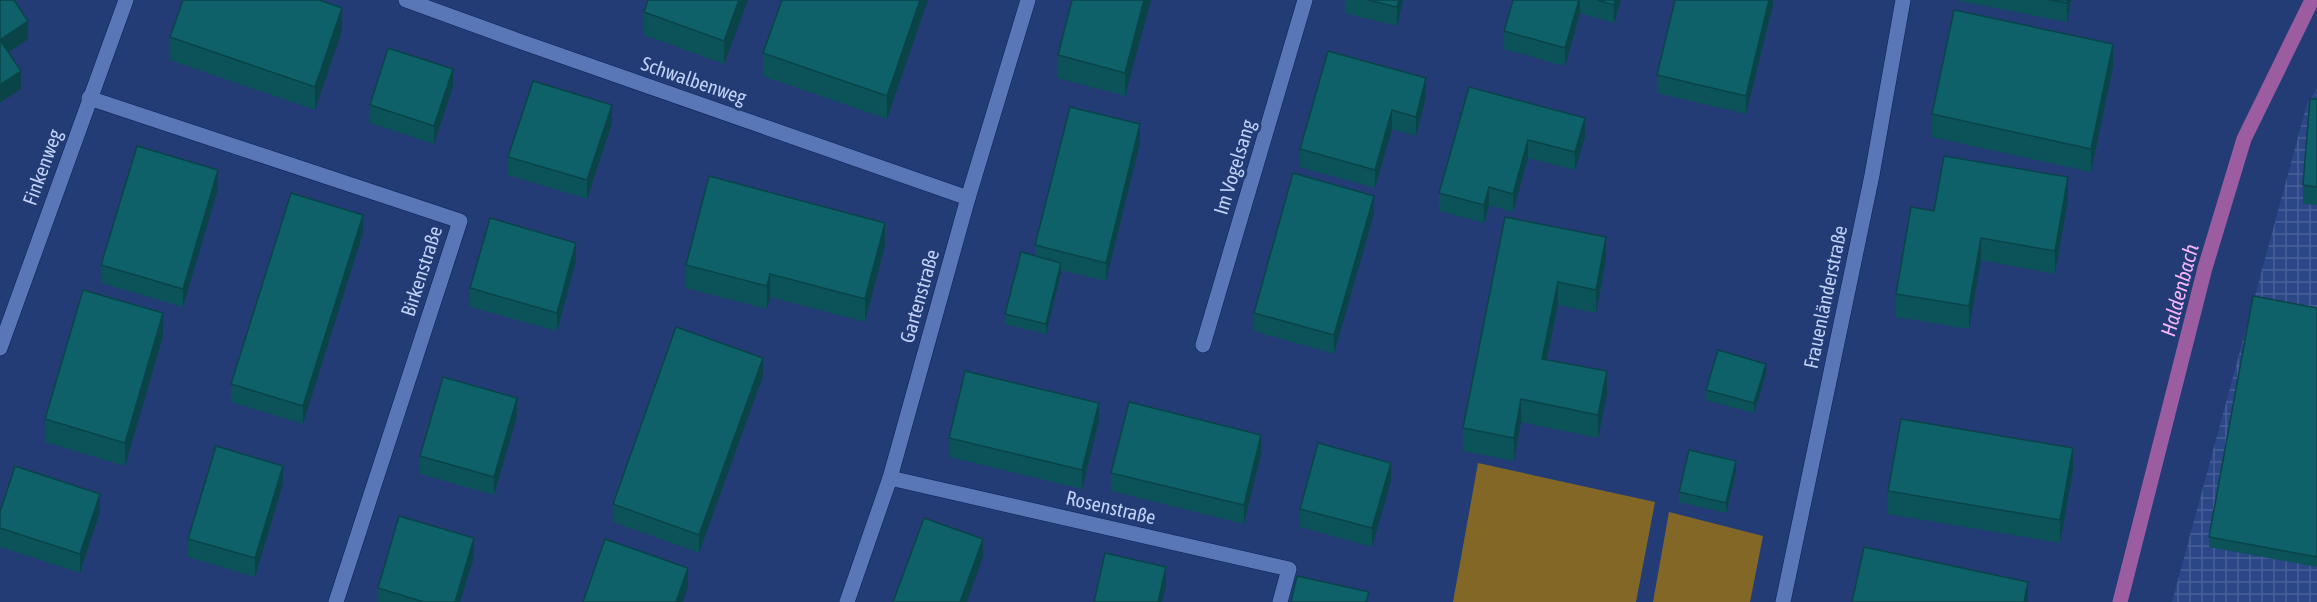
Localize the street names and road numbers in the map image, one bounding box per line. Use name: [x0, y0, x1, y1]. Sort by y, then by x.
street label: Schwalbenweg: [638, 51, 750, 109]
street label: Im Vogelsang: [1209, 116, 1259, 217]
street label: Finkenweg: [18, 126, 66, 208]
street label: Birkenstraße: [396, 223, 446, 319]
street label: Frauenländerstraße: [1799, 223, 1851, 371]
street label: Gartenstraße: [895, 247, 943, 345]
street label: Rosenstraße: [1064, 486, 1158, 528]

